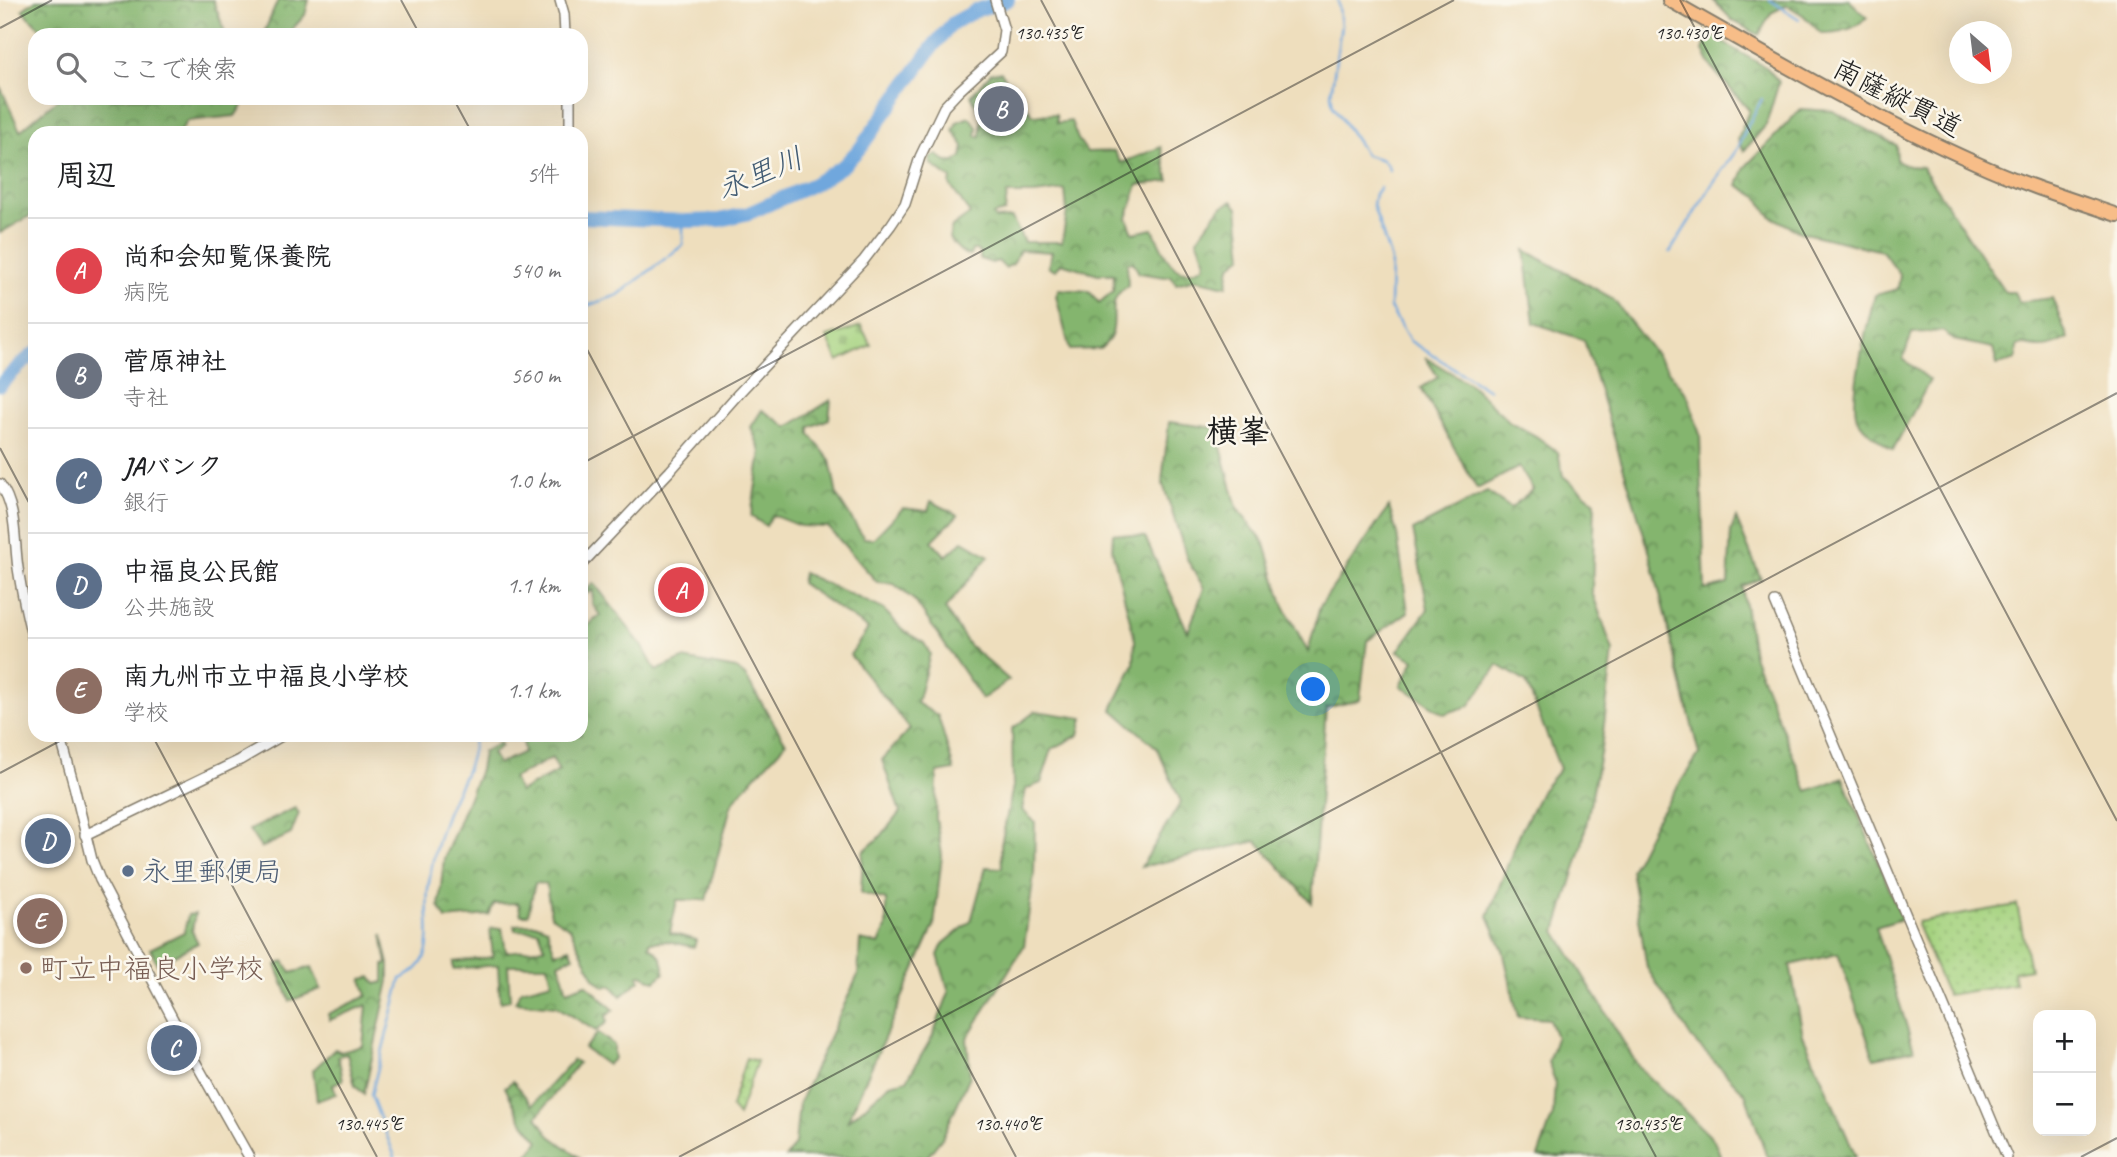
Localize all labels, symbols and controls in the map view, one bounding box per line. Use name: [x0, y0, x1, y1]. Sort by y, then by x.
north arrow: [1949, 21, 2012, 84]
text: 130.435°E: [1016, 22, 1085, 44]
text: 130.430°E: [1656, 22, 1725, 44]
search box: [28, 28, 588, 105]
icon: search: [52, 48, 90, 86]
street label: 南薩縦貫道: [1827, 50, 1968, 145]
text: ここで検索: [108, 53, 238, 86]
pin: B: [978, 83, 1024, 135]
water label: 永里川: [711, 139, 809, 207]
text: 周辺: [56, 156, 116, 194]
text: 5件: [527, 160, 560, 189]
text: 尚和会知覧保養院: [123, 240, 331, 273]
text: A: [73, 256, 85, 285]
text: 540 m: [511, 256, 560, 285]
text: 病院: [123, 278, 169, 307]
text: 菅原神社: [123, 345, 227, 378]
text: B: [73, 361, 85, 390]
text: 560 m: [511, 361, 560, 390]
text: 寺社: [123, 383, 169, 412]
district label: 横峯: [1206, 411, 1270, 452]
text: JAバンク: [123, 450, 222, 483]
text: C: [74, 466, 84, 495]
text: 1.0 km: [507, 466, 560, 495]
text: 銀行: [123, 488, 169, 517]
text: 中福良公民館: [123, 555, 279, 588]
pin: A: [658, 564, 704, 616]
text: D: [72, 571, 86, 600]
text: 1.1 km: [507, 571, 560, 600]
text: 公共施設: [123, 593, 215, 622]
text: 南九州市立中福良小学校: [123, 660, 409, 693]
your location: [1296, 672, 1330, 706]
text: E: [73, 676, 85, 705]
text: 1.1 km: [507, 676, 560, 705]
text: 学校: [123, 698, 169, 727]
pin: D: [25, 815, 71, 867]
place label: 永里郵便局: [142, 854, 282, 889]
marker: 永里郵便局: [120, 863, 136, 879]
pin: E: [17, 895, 63, 947]
place label: 町立中福良小学校: [40, 951, 264, 986]
marker: 町立中福良小学校: [18, 960, 34, 976]
map controls: [2033, 1010, 2096, 1136]
button: +: [2033, 1010, 2096, 1073]
pin: C: [151, 1022, 197, 1074]
button: −: [2033, 1073, 2096, 1136]
text: 130.445°E: [336, 1113, 405, 1135]
text: 130.440°E: [975, 1113, 1044, 1135]
text: 130.435°E: [1615, 1113, 1684, 1135]

